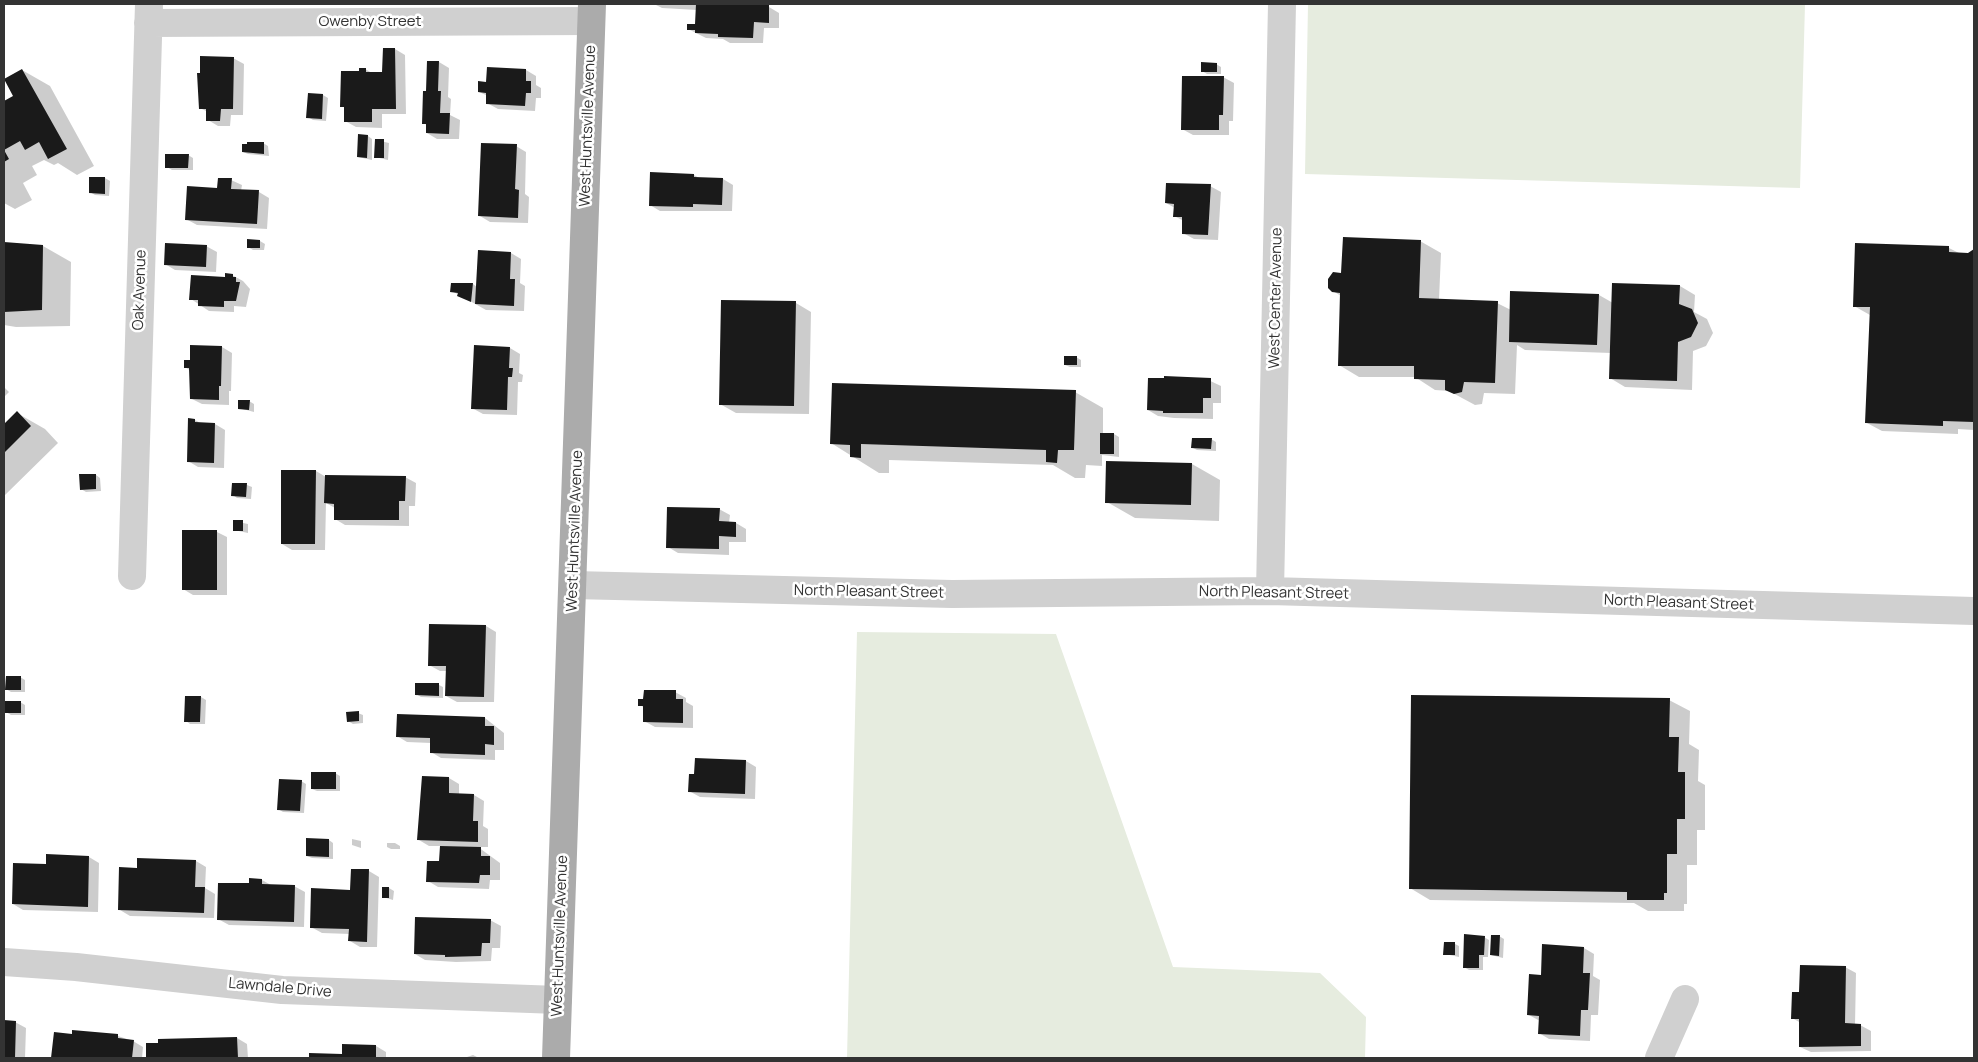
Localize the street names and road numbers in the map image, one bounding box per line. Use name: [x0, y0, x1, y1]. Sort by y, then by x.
street label: Owenby Street: [319, 13, 421, 31]
street label: West Huntsville Avenue: [576, 45, 600, 207]
street label: West Center Avenue: [1266, 227, 1286, 369]
street label: Oak Avenue: [130, 249, 150, 331]
street label: West Huntsville Avenue: [563, 450, 587, 612]
street label: North Pleasant Street: [794, 582, 944, 602]
street label: North Pleasant Street: [1199, 583, 1349, 603]
street label: North Pleasant Street: [1604, 591, 1754, 615]
street label: West Huntsville Avenue: [548, 855, 572, 1017]
street label: Lawndale Drive: [228, 975, 332, 1001]

